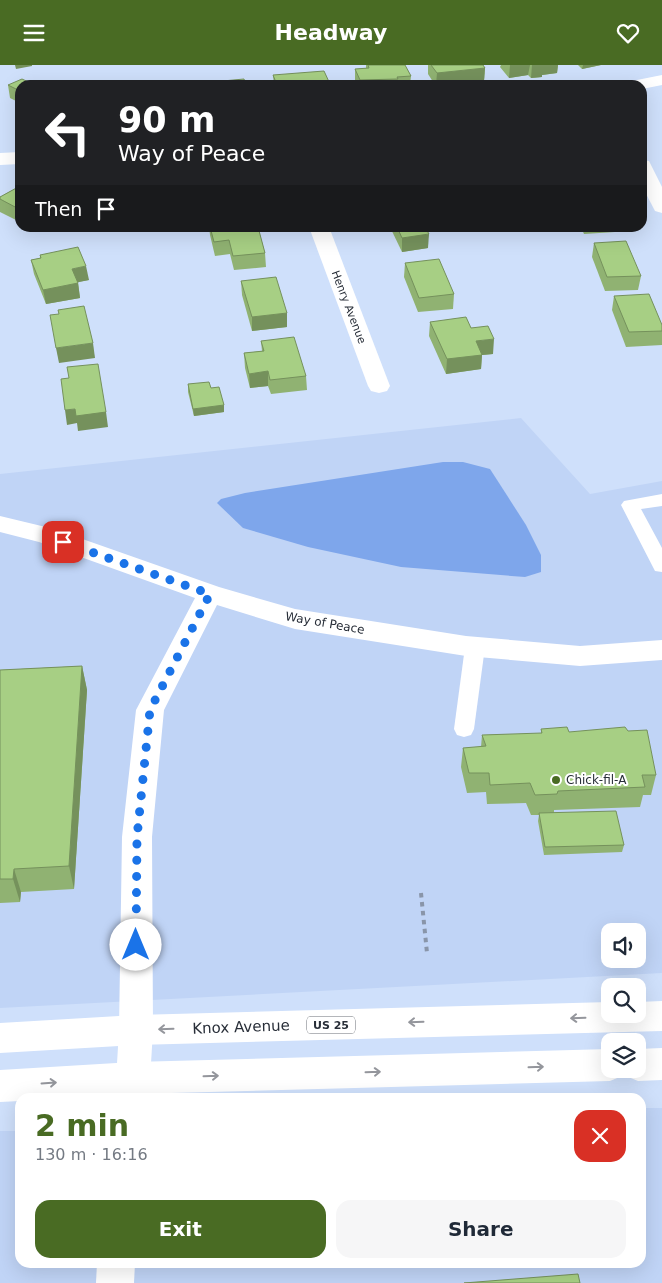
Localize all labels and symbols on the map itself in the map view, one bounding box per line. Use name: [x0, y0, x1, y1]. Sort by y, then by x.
street label: Henry Avenue: [329, 269, 369, 346]
pin: [42, 521, 84, 563]
street label: Way of Peace: [284, 609, 366, 637]
place label: Chick-fil-A: [566, 773, 627, 787]
marker: Chick-fil-A: [550, 774, 562, 786]
position arrow: [109, 918, 161, 970]
one-way arrow: [571, 1013, 587, 1023]
street label: Knox Avenue: [192, 1016, 290, 1038]
road number: US 25: [307, 1017, 355, 1033]
one-way arrow: [408, 1018, 424, 1027]
one-way arrow: [158, 1024, 174, 1034]
one-way arrow: [528, 1063, 544, 1072]
one-way arrow: [365, 1067, 381, 1077]
one-way arrow: [202, 1071, 219, 1081]
one-way arrow: [40, 1079, 56, 1088]

